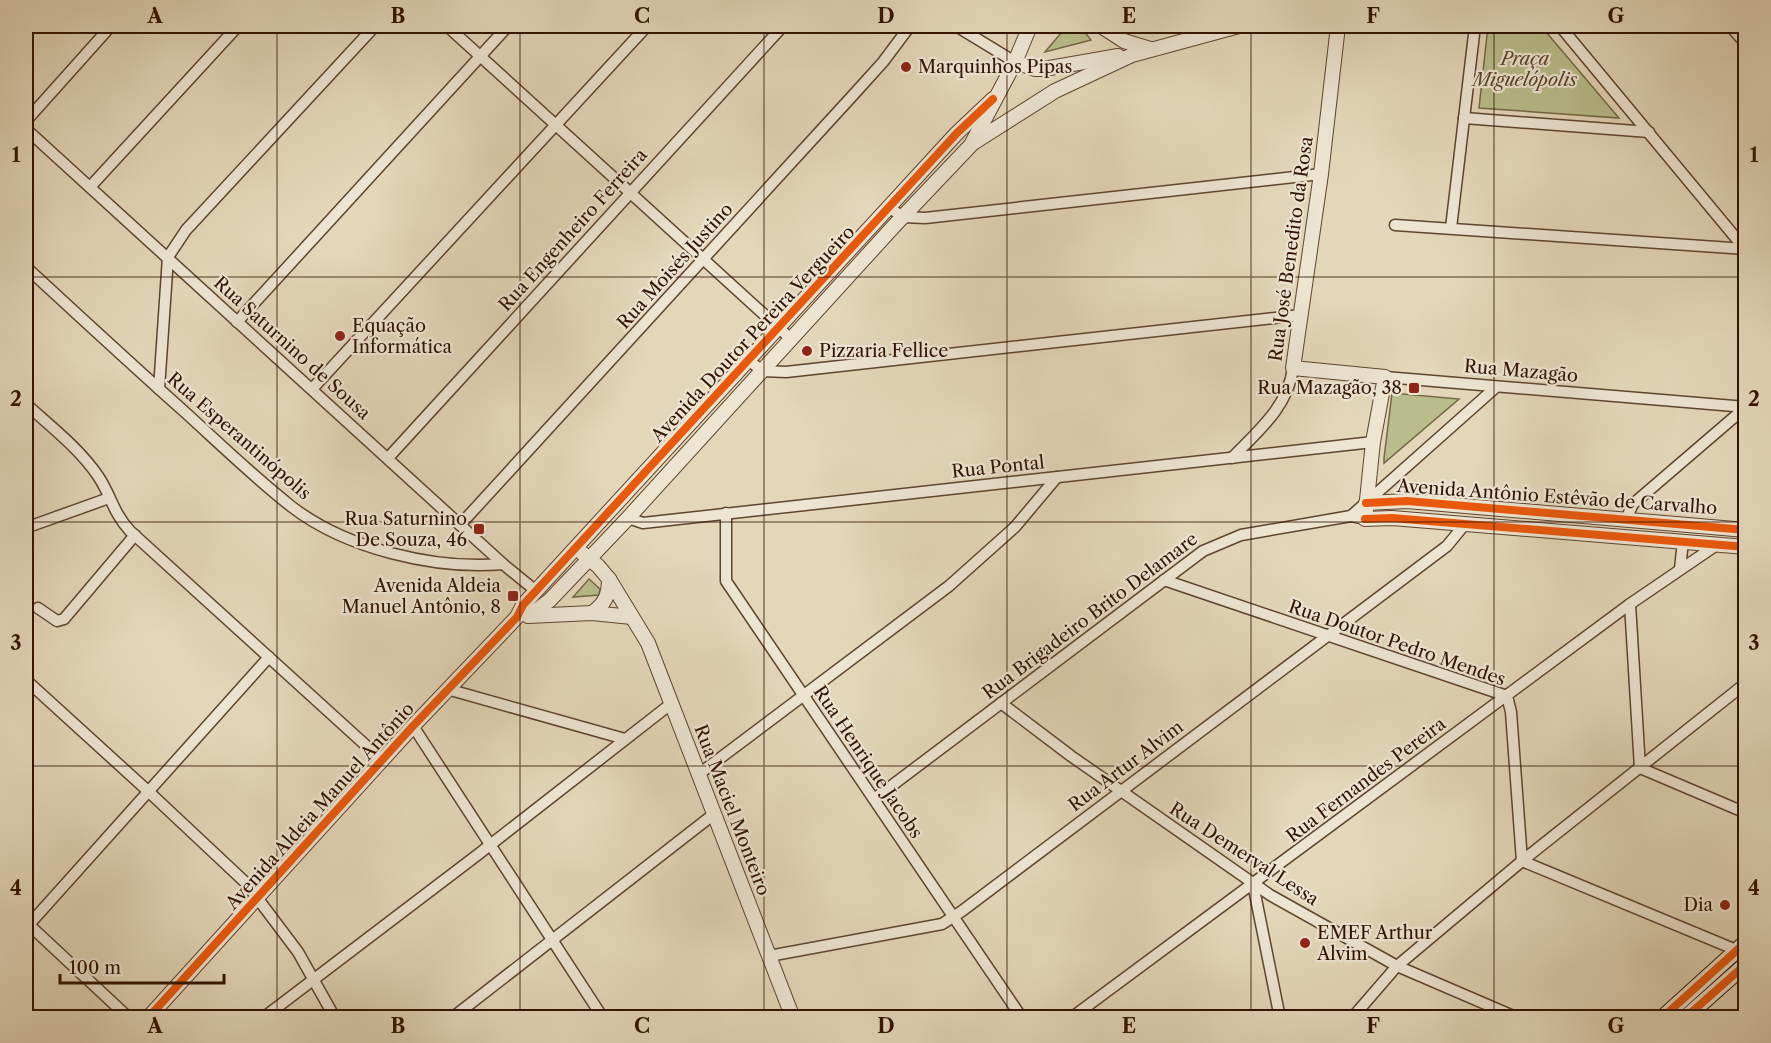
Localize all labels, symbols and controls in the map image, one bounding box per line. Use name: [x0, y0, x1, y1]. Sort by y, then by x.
text: A: [146, 4, 163, 28]
text: B: [391, 4, 406, 28]
text: C: [634, 4, 650, 28]
text: D: [877, 4, 895, 28]
text: E: [1122, 4, 1136, 28]
text: F: [1366, 4, 1380, 28]
text: G: [1608, 4, 1625, 28]
park label: Praça Miguelópolis: [1471, 48, 1577, 91]
place label: Marquinhos Pipas: [918, 56, 1072, 78]
marker: Marquinhos Pipas: [899, 60, 913, 74]
street label: Rua José Benedito da Rosa: [1264, 134, 1318, 363]
text: 1: [12, 143, 21, 167]
text: 1: [1750, 143, 1759, 167]
street label: Rua Engenheiro Ferreira: [494, 144, 652, 316]
street label: Rua Moisés Justino: [613, 198, 737, 334]
street label: Avenida Doutor Pereira Vergueiro: [646, 221, 859, 448]
street label: Rua Saturnino de Sousa: [209, 272, 375, 425]
place label: Equação Informática: [352, 315, 452, 358]
marker: Equação Informática: [333, 329, 347, 343]
place label: Pizzaria Fellice: [819, 340, 948, 362]
marker: Pizzaria Fellice: [800, 344, 814, 358]
street label: Rua Mazagão: [1463, 355, 1579, 387]
street label: Rua Esperantinópolis: [163, 368, 315, 504]
place label: Rua Mazagão, 38: [1257, 377, 1402, 399]
marker: Rua Mazagão, 38: [1407, 381, 1421, 395]
text: 2: [10, 387, 22, 411]
text: 2: [1748, 387, 1760, 411]
street label: Rua Pontal: [950, 451, 1046, 483]
street label: Avenida Antônio Estêvão de Carvalho: [1395, 475, 1718, 519]
place label: Rua Saturnino De Souza, 46: [344, 508, 467, 551]
marker: Rua Saturnino De Souza, 46: [472, 522, 486, 536]
street label: Rua Brigadeiro Brito Delamare: [978, 528, 1202, 704]
place label: Avenida Aldeia Manuel Antônio, 8: [342, 575, 501, 618]
marker: Avenida Aldeia Manuel Antônio, 8: [506, 589, 520, 603]
street label: Rua Doutor Pedro Mendes: [1286, 595, 1508, 691]
text: 3: [10, 631, 22, 655]
text: 3: [1748, 631, 1760, 655]
street label: Rua Henrique Jacobs: [809, 681, 927, 843]
street label: Avenida Aldeia Manuel Antônio: [220, 698, 419, 915]
street label: Rua Fernandes Pereira: [1282, 713, 1450, 847]
street label: Rua Artur Alvim: [1064, 716, 1188, 816]
street label: Rua Maciel Monteiro: [689, 721, 775, 899]
street label: Rua Demerval Lessa: [1165, 798, 1323, 911]
text: 4: [10, 876, 22, 900]
text: 4: [1748, 876, 1760, 900]
place label: Dia: [1683, 894, 1713, 916]
marker: Dia: [1718, 898, 1732, 912]
place label: EMEF Arthur Alvim: [1316, 922, 1433, 965]
marker: EMEF Arthur Alvim: [1298, 936, 1312, 950]
scale bar: [60, 947, 224, 985]
text: 100 m: [69, 957, 121, 979]
text: A: [146, 1014, 163, 1038]
text: B: [391, 1014, 406, 1038]
text: C: [634, 1014, 650, 1038]
text: D: [877, 1014, 895, 1038]
text: E: [1122, 1014, 1136, 1038]
text: F: [1366, 1014, 1380, 1038]
text: G: [1608, 1014, 1625, 1038]

